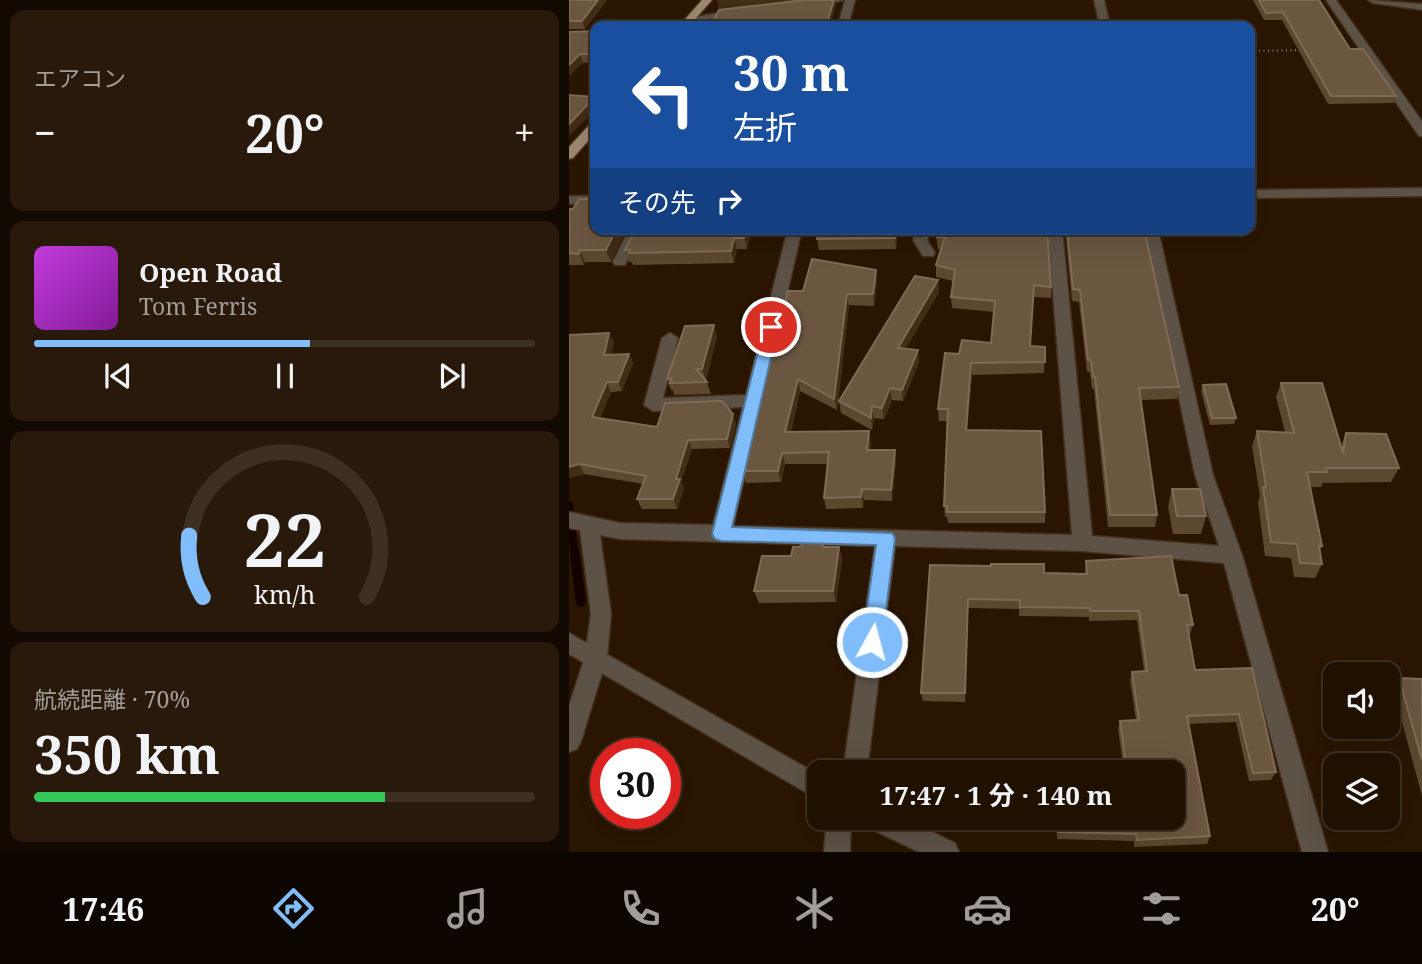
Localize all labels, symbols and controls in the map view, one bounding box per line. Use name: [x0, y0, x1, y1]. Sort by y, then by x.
text: 30 m: [733, 39, 849, 105]
icon: left: [618, 49, 709, 140]
text: エアコン: [34, 62, 126, 94]
text: 20°: [245, 97, 325, 168]
text: 左折: [733, 105, 797, 148]
text: −: [34, 106, 56, 158]
text: +: [514, 106, 535, 158]
icon: right: [710, 182, 748, 220]
text: その先: [618, 184, 696, 220]
text: Open Road: [139, 254, 282, 290]
text: Tom Ferris: [139, 290, 257, 322]
pin: [741, 297, 801, 357]
icon: arrive: [752, 308, 790, 346]
icon: previous: [99, 357, 137, 395]
icon: pause: [266, 357, 304, 395]
icon: next: [433, 357, 471, 395]
text: 22: [243, 490, 326, 589]
text: km/h: [254, 577, 315, 611]
position arrow: [835, 605, 909, 679]
map controls: [1323, 662, 1400, 830]
button: sound: [1323, 662, 1400, 739]
text: 航続距離 · 70%: [34, 683, 190, 715]
text: 350 km: [34, 718, 220, 789]
speed limit sign: 30: [590, 738, 681, 829]
button: layers: [1323, 753, 1400, 830]
text: 17:47 · 1 分 · 140 m: [880, 777, 1112, 813]
icon: directions: [269, 884, 318, 933]
icon: music: [443, 884, 492, 933]
icon: phone: [616, 884, 665, 933]
icon: climate: [790, 884, 839, 933]
icon: car: [963, 884, 1012, 933]
icon: filters: [1137, 884, 1186, 933]
text: 17:46: [62, 887, 144, 930]
text: 20°: [1311, 887, 1360, 930]

